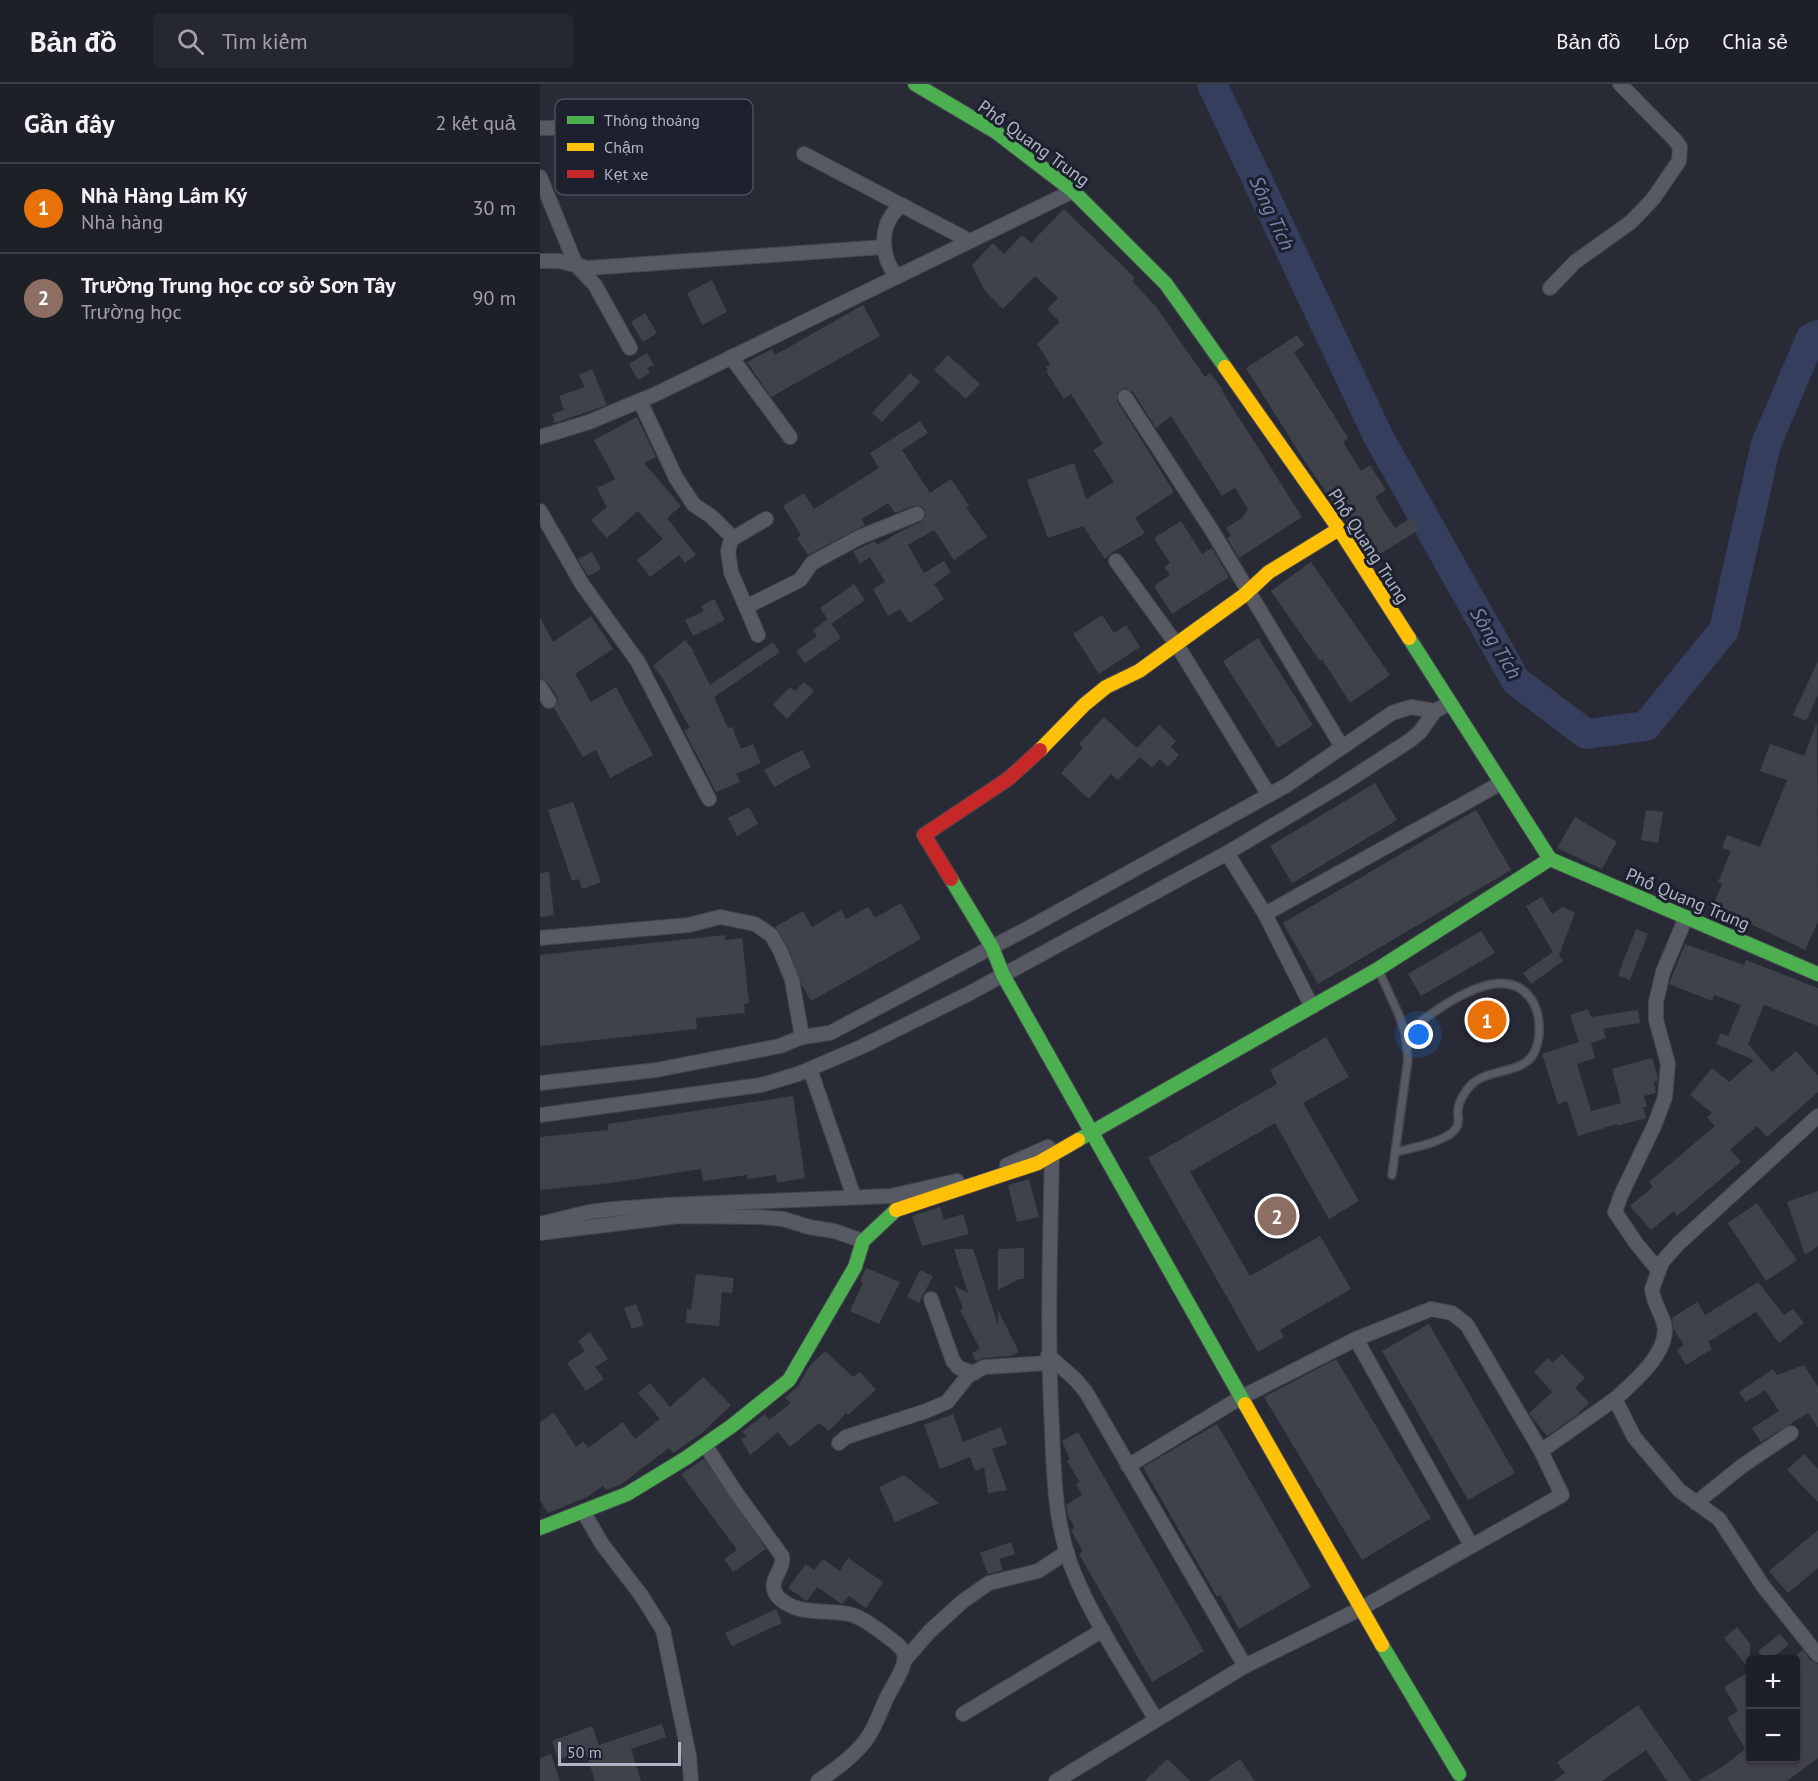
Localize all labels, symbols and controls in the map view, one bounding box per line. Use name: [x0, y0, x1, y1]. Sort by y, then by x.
search box: [153, 14, 573, 68]
text: Bản đồ: [30, 23, 117, 60]
icon: search: [174, 25, 207, 58]
text: Tìm kiếm: [222, 27, 308, 55]
text: Bản đồ: [1556, 28, 1620, 55]
text: Lớp: [1653, 28, 1689, 55]
text: Chia sẻ: [1722, 28, 1788, 55]
street label: Phố Quang Trung: [974, 95, 1094, 191]
legend: [555, 99, 753, 195]
text: Gần đây: [24, 107, 115, 140]
text: 2 kết quả: [435, 110, 516, 136]
text: Thông thoáng: [604, 110, 700, 130]
text: Chậm: [604, 137, 644, 157]
text: Kẹt xe: [604, 164, 648, 184]
water label: Sông Tích: [1243, 172, 1301, 254]
text: Nhà Hàng Lâm Ký: [81, 181, 247, 209]
text: 1: [38, 195, 49, 221]
text: 30 m: [473, 195, 516, 221]
text: Nhà hàng: [81, 209, 163, 235]
text: Trường Trung học cơ sở Sơn Tây: [81, 271, 396, 299]
text: 2: [38, 285, 49, 311]
text: 90 m: [473, 285, 516, 311]
text: Trường học: [81, 299, 181, 325]
street label: Phố Quang Trung: [1323, 484, 1415, 608]
water label: Sông Tích: [1464, 602, 1528, 684]
street label: Phố Quang Trung: [1623, 863, 1753, 935]
pin: 1: [1468, 998, 1506, 1042]
your location: [1404, 1020, 1433, 1049]
pin: 2: [1258, 1194, 1296, 1238]
map controls: [1746, 1655, 1800, 1763]
button: +: [1746, 1655, 1800, 1709]
button: −: [1746, 1709, 1800, 1763]
scale bar: [558, 1739, 681, 1766]
text: 50 m: [567, 1742, 602, 1762]

